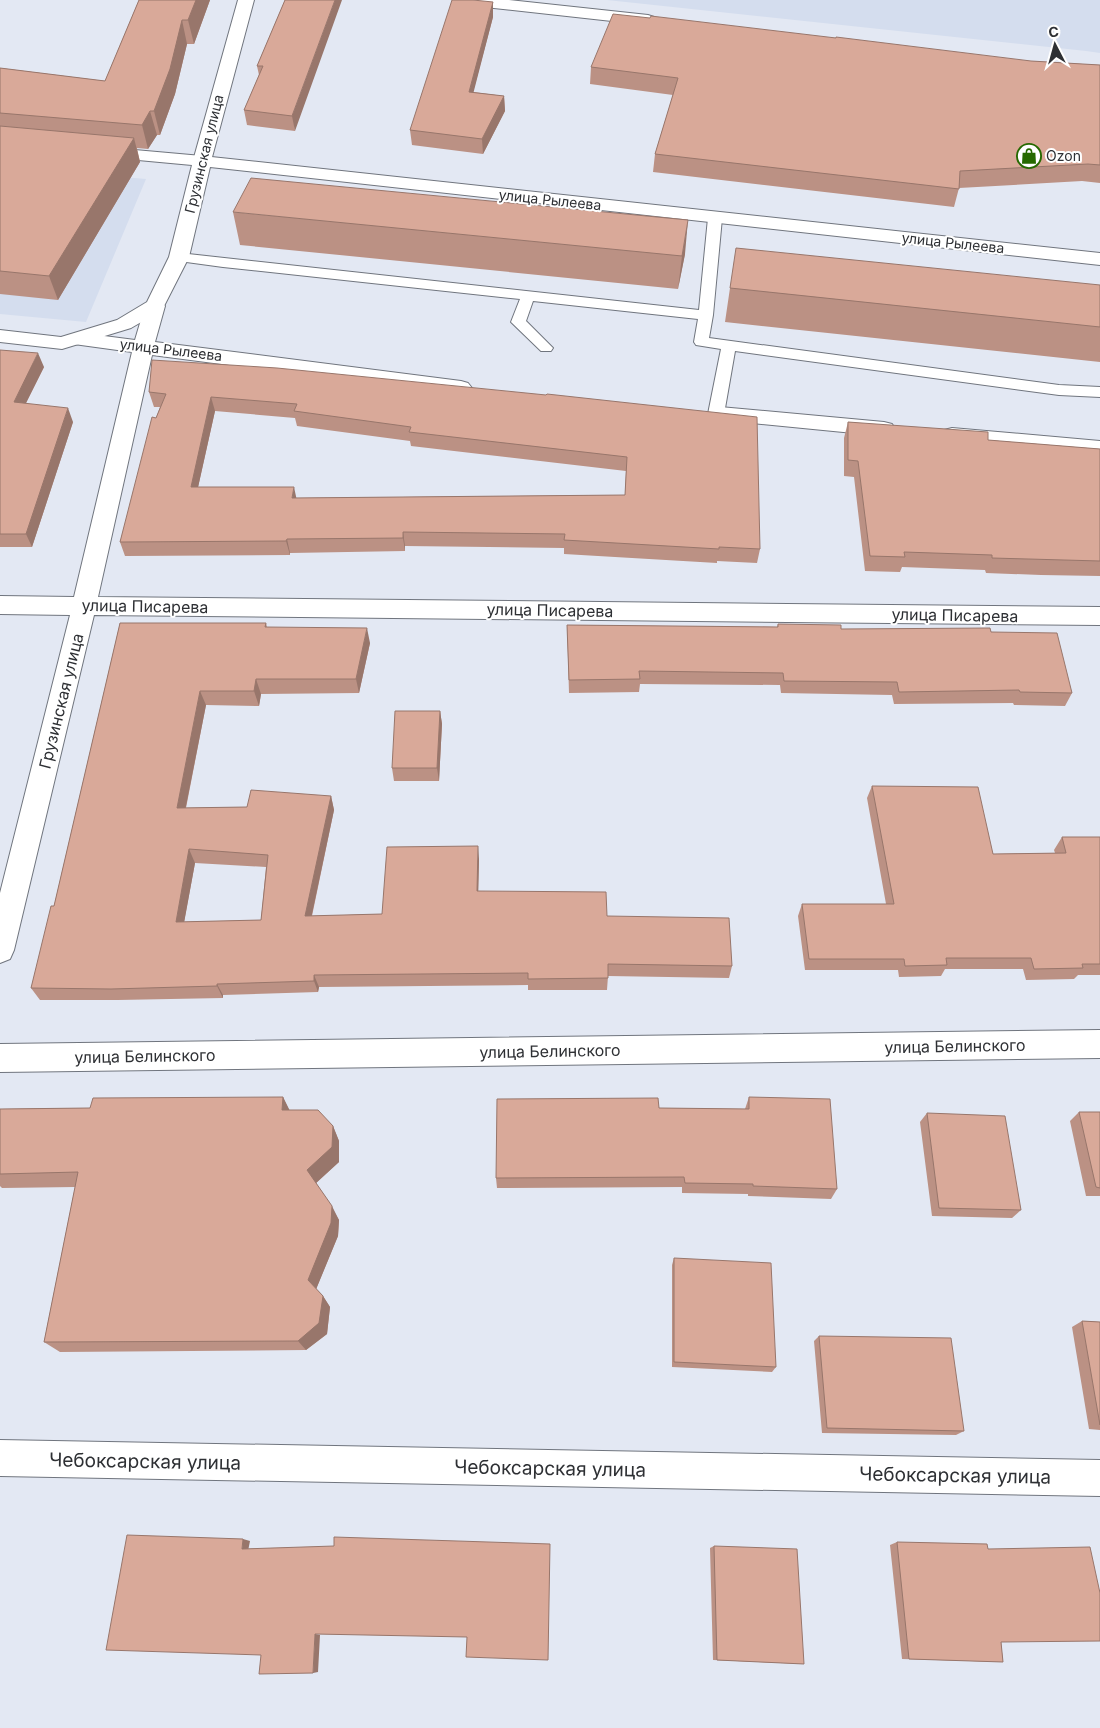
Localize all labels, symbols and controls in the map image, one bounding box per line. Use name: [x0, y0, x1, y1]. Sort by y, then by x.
north arrow: [1030, 20, 1080, 70]
text: С: [1048, 23, 1060, 41]
street label: Грузинская улица: [181, 93, 226, 215]
shop icon: Ozon: [1016, 143, 1042, 169]
place label: Ozon: [1046, 147, 1081, 164]
street label: улица Рылеева: [498, 186, 602, 213]
street label: улица Рылеева: [901, 229, 1005, 256]
street label: улица Рылеева: [119, 335, 223, 364]
street label: улица Писарева: [81, 595, 209, 617]
street label: улица Писарева: [486, 599, 614, 621]
street label: улица Писарева: [891, 604, 1019, 626]
street label: Грузинская улица: [34, 631, 88, 771]
street label: улица Белинского: [884, 1035, 1026, 1057]
street label: улица Белинского: [479, 1040, 621, 1062]
street label: улица Белинского: [74, 1045, 216, 1067]
street label: Чебоксарская улица: [49, 1448, 241, 1475]
street label: Чебоксарская улица: [454, 1455, 646, 1482]
street label: Чебоксарская улица: [859, 1462, 1051, 1489]

